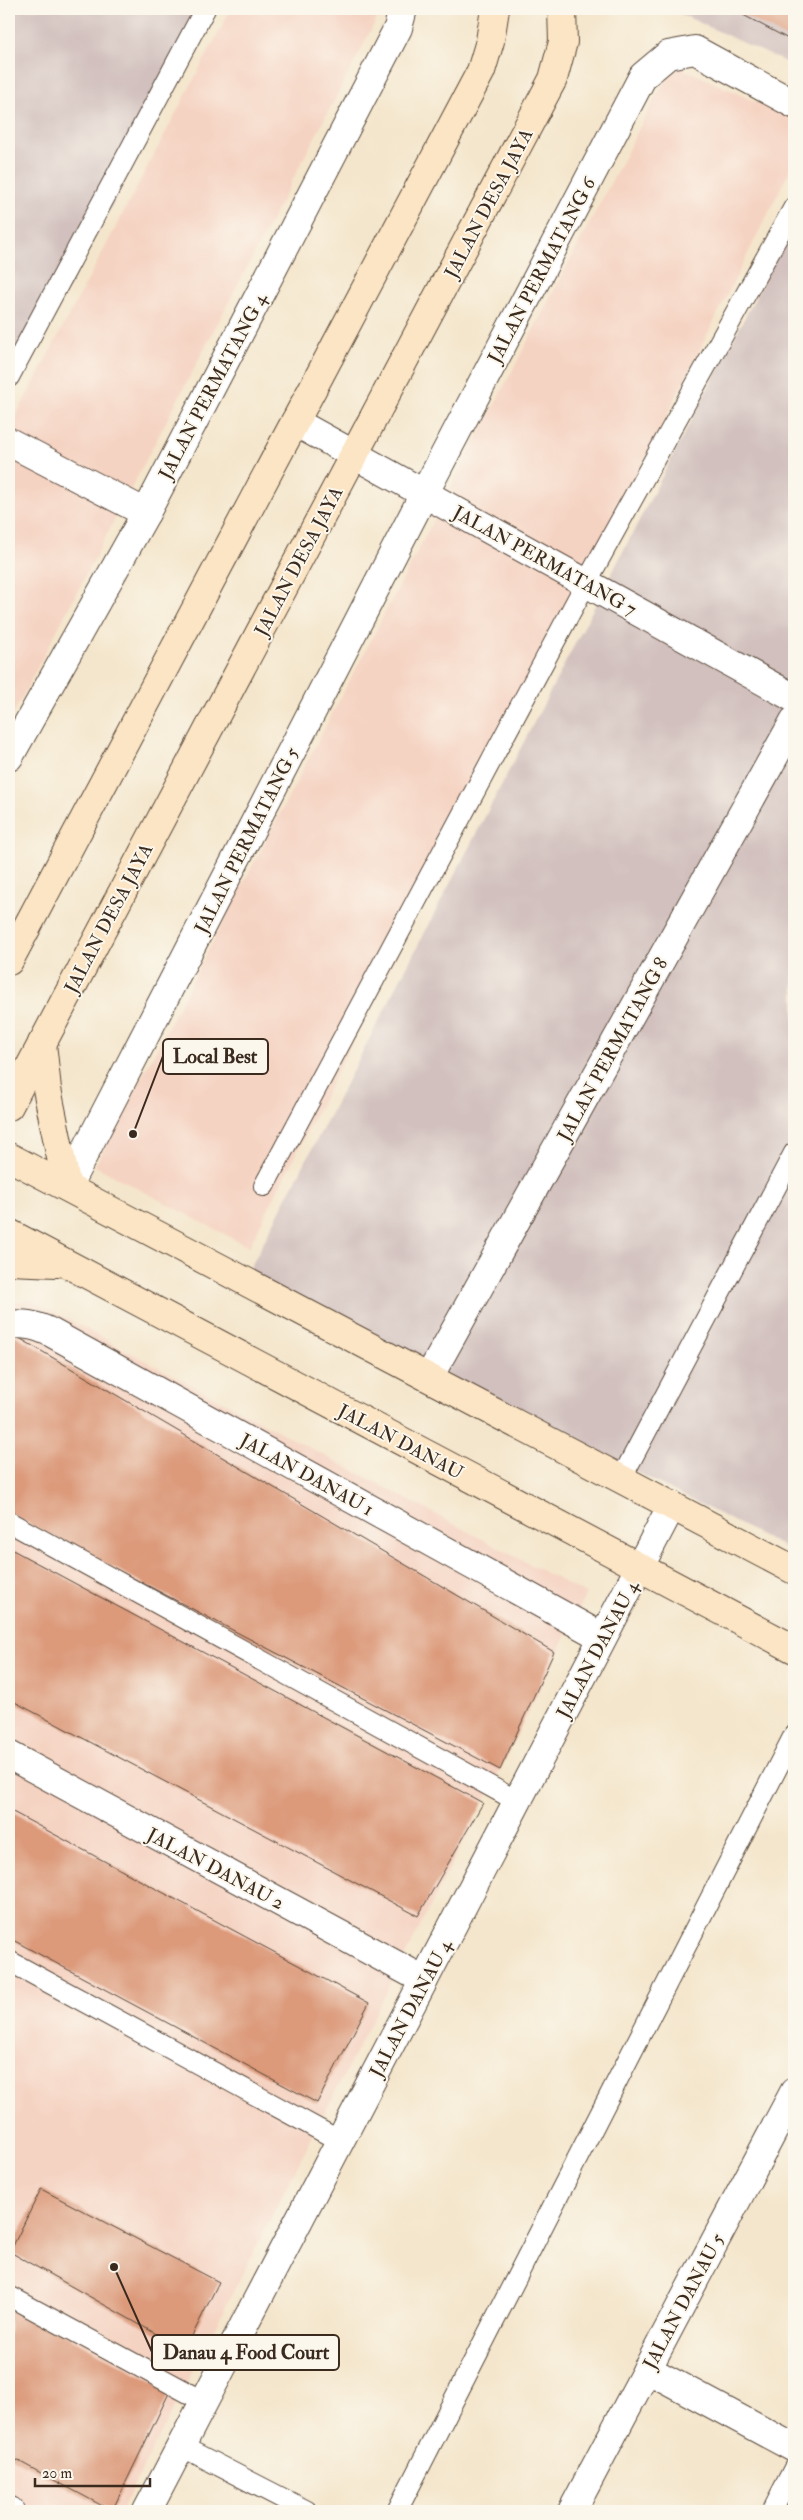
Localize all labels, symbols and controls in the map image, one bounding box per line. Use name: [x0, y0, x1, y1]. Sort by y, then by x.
street label: JALAN DESA JAYA: [439, 124, 538, 283]
street label: JALAN PERMATANG 6: [482, 172, 602, 368]
street label: JALAN PERMATANG 4: [153, 288, 273, 485]
street label: JALAN DESA JAYA: [249, 482, 348, 641]
street label: JALAN PERMATANG 7: [448, 500, 641, 621]
street label: JALAN PERMATANG 5: [189, 743, 305, 939]
street label: JALAN DESA JAYA: [59, 839, 158, 998]
street label: JALAN PERMATANG 8: [552, 953, 673, 1146]
callout: Local Best: [163, 1039, 268, 1074]
text: Local Best: [173, 1044, 258, 1069]
street label: JALAN DANAU: [333, 1398, 467, 1485]
street label: JALAN DANAU 1: [235, 1428, 378, 1522]
street label: JALAN DANAU 4: [551, 1576, 645, 1723]
street label: JALAN DANAU 2: [142, 1822, 288, 1915]
street label: JALAN DANAU 4: [364, 1935, 458, 2082]
street label: JALAN DANAU 5: [637, 2229, 730, 2375]
callout: Danau 4 Food Court: [152, 2335, 339, 2370]
text: Danau 4 Food Court: [163, 2340, 330, 2365]
scale bar: [35, 2455, 150, 2487]
text: 20 m: [42, 2464, 72, 2483]

